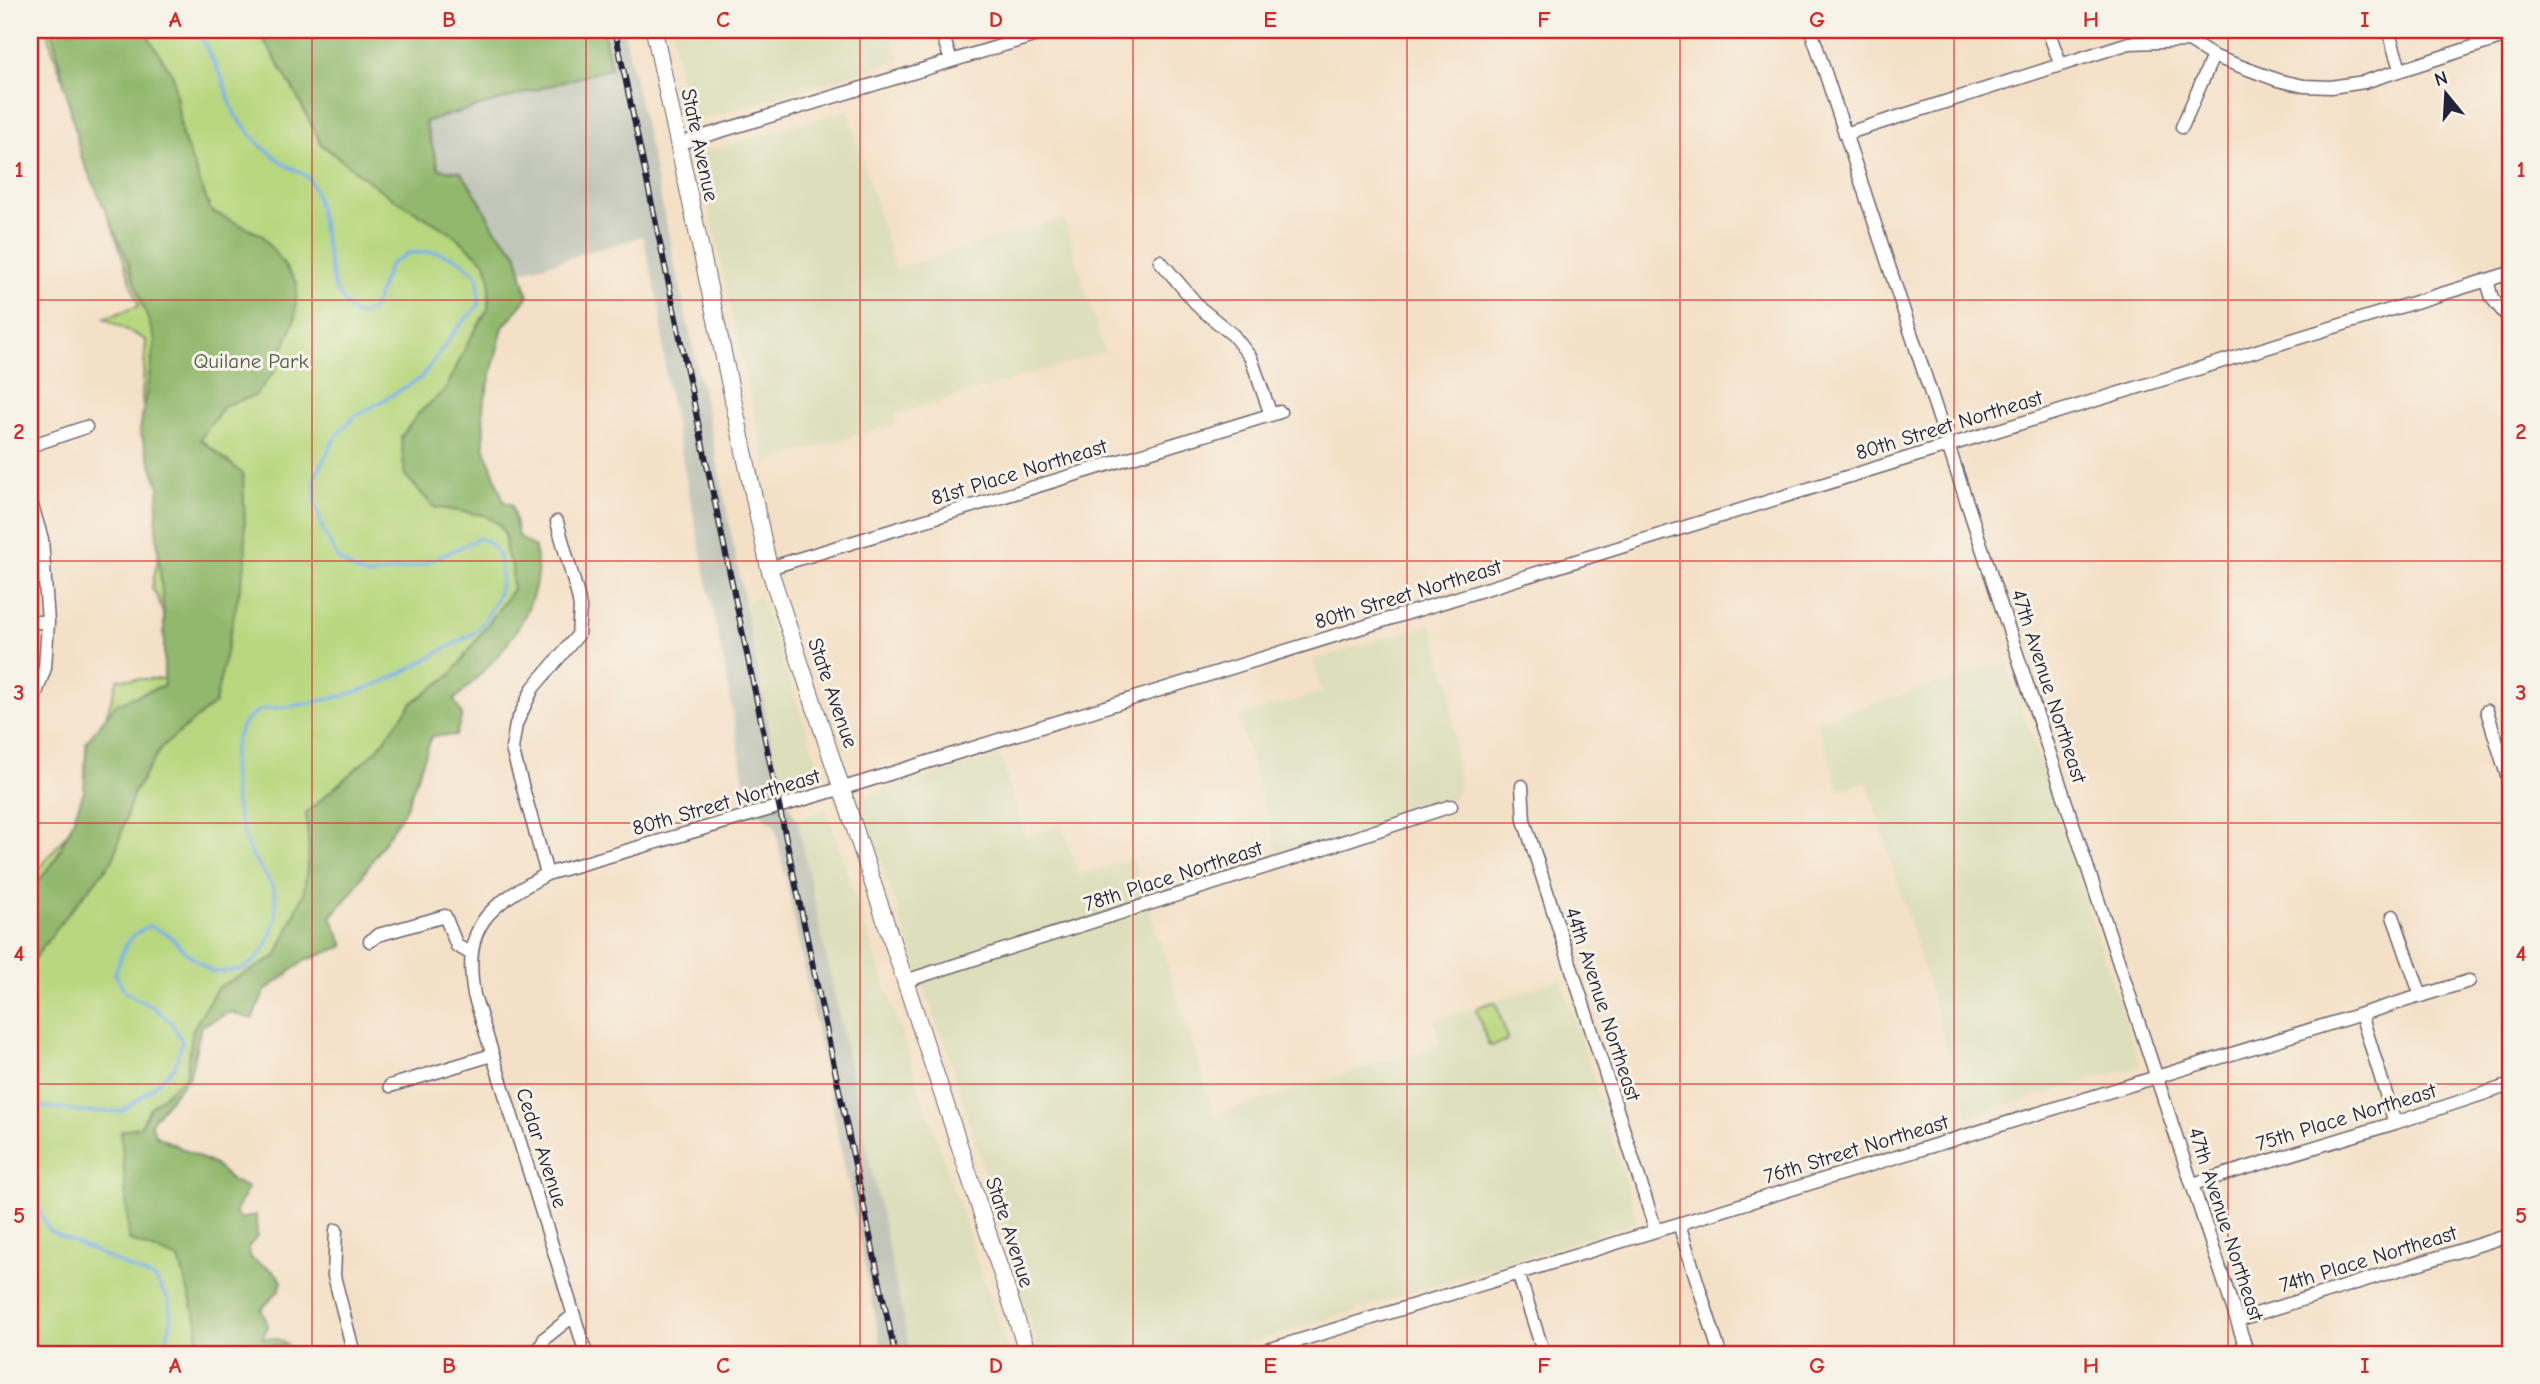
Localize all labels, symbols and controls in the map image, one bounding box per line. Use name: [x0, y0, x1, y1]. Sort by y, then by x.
text: A: [169, 6, 182, 33]
text: B: [442, 6, 456, 33]
text: C: [716, 6, 730, 33]
text: D: [989, 6, 1003, 33]
text: E: [1263, 6, 1277, 33]
text: F: [1537, 6, 1551, 33]
text: G: [1809, 6, 1825, 33]
text: H: [2083, 6, 2099, 33]
text: I: [2360, 6, 2370, 33]
north arrow: [2410, 60, 2480, 130]
text: N: [2432, 66, 2450, 91]
street label: State Avenue: [676, 86, 724, 204]
text: 1: [14, 156, 24, 183]
text: 1: [2516, 156, 2526, 183]
park label: Quilane Park: [193, 349, 309, 373]
street label: 80th Street Northeast: [1853, 385, 2046, 465]
text: 2: [13, 418, 25, 445]
text: 2: [2515, 418, 2527, 445]
street label: 81st Place Northeast: [928, 434, 1111, 510]
street label: 80th Street Northeast: [1312, 554, 1505, 634]
street label: 47th Avenue Northeast: [2006, 586, 2092, 787]
street label: State Avenue: [803, 635, 863, 751]
text: 3: [13, 679, 25, 706]
text: 3: [2515, 679, 2527, 706]
street label: 80th Street Northeast: [629, 763, 824, 840]
street label: 78th Place Northeast: [1081, 835, 1266, 916]
street label: 44th Avenue Northeast: [1560, 904, 1646, 1105]
text: 4: [14, 940, 25, 967]
text: 4: [2516, 940, 2527, 967]
street label: 75th Place Northeast: [2253, 1078, 2440, 1156]
street label: Cedar Avenue: [511, 1085, 573, 1211]
street label: 76th Street Northeast: [1761, 1109, 1952, 1188]
street label: 47th Avenue Northeast: [2183, 1124, 2269, 1325]
street label: State Avenue: [981, 1174, 1039, 1290]
text: 5: [13, 1202, 25, 1229]
text: 5: [2515, 1202, 2527, 1229]
street label: 74th Place Northeast: [2276, 1220, 2461, 1297]
text: A: [169, 1352, 182, 1379]
text: B: [442, 1352, 456, 1379]
text: C: [716, 1352, 730, 1379]
text: D: [989, 1352, 1003, 1379]
text: E: [1263, 1352, 1277, 1379]
text: F: [1537, 1352, 1551, 1379]
text: G: [1809, 1352, 1825, 1379]
text: H: [2083, 1352, 2099, 1379]
text: I: [2360, 1352, 2370, 1379]

